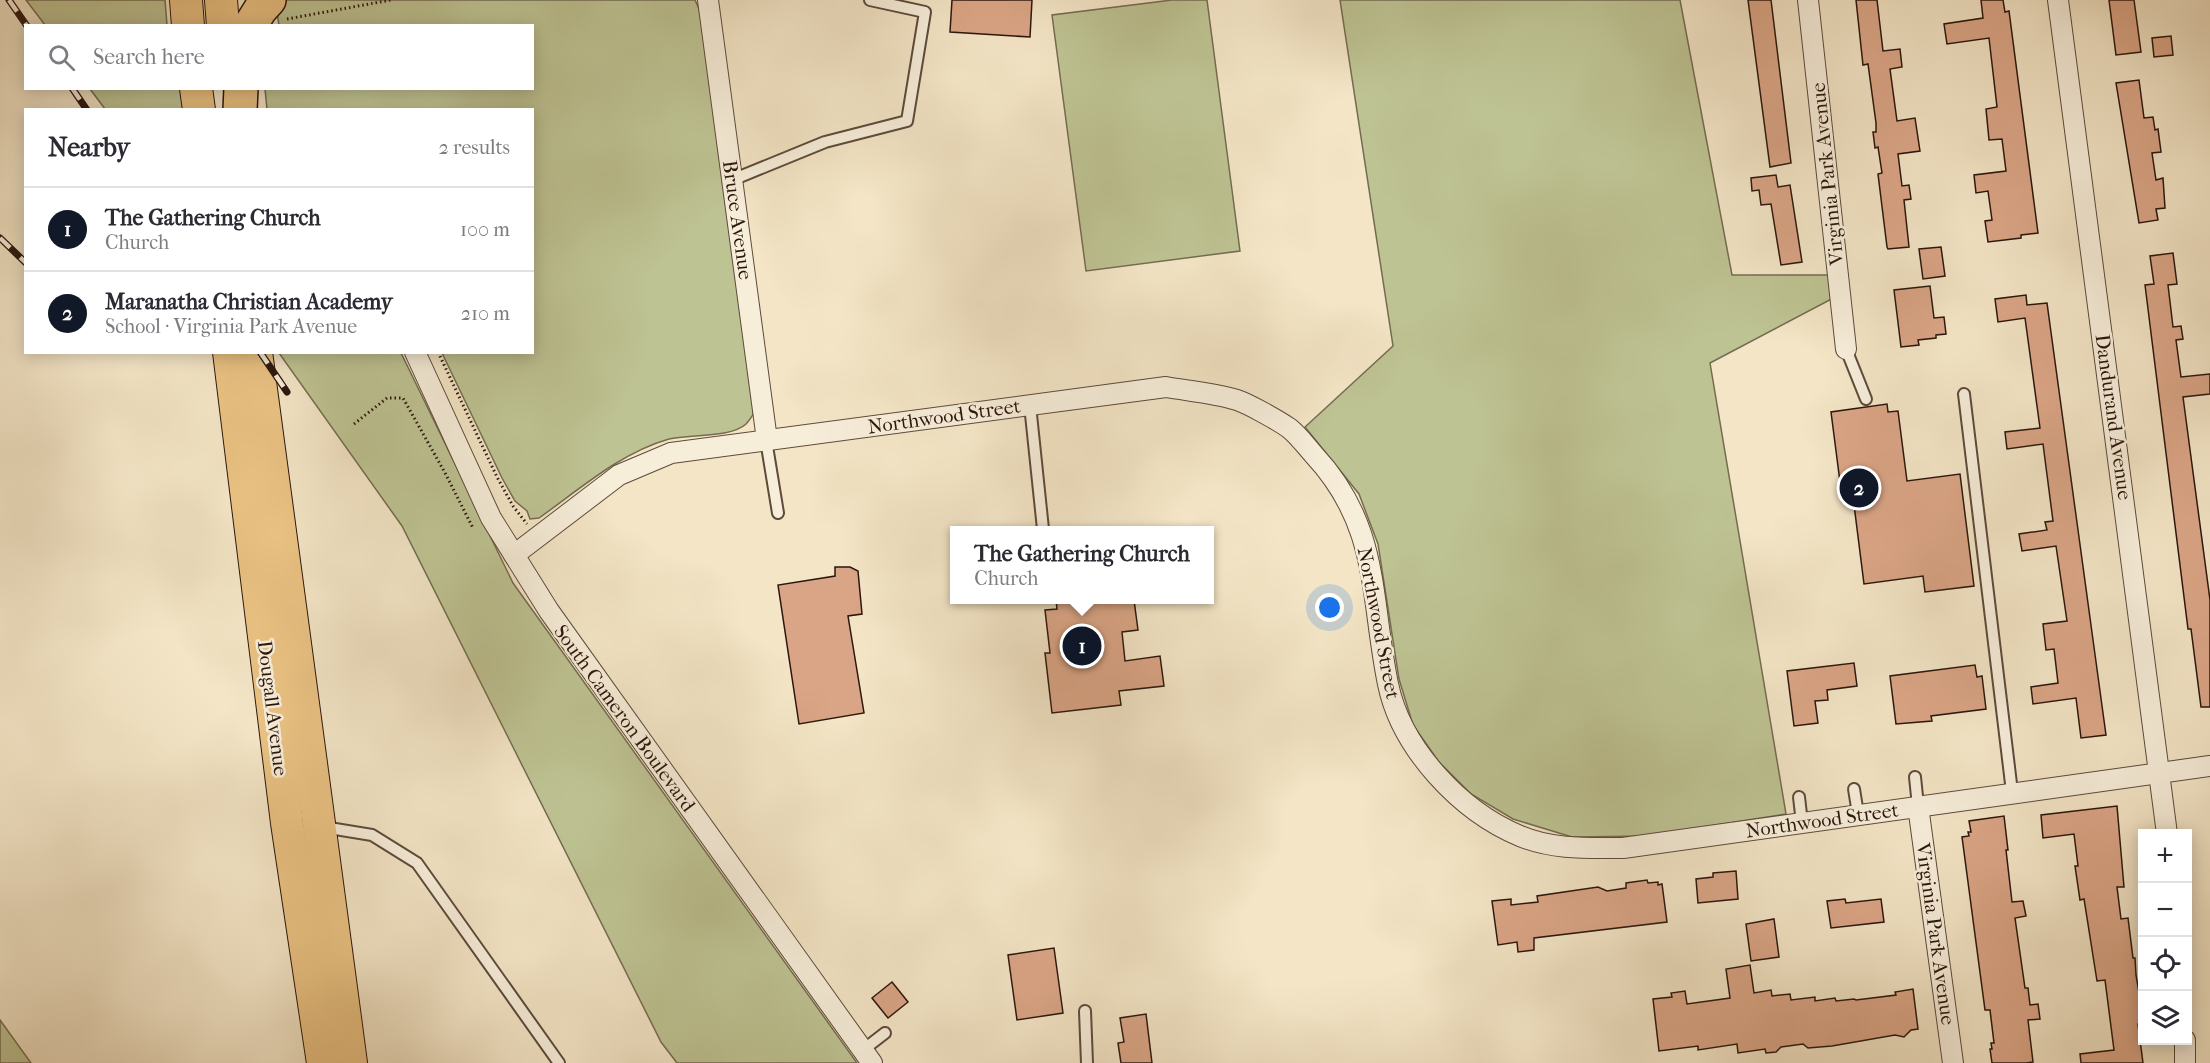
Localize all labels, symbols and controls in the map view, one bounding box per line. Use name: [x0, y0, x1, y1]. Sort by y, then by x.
search box: [24, 24, 534, 90]
icon: search: [45, 41, 78, 74]
text: Search here: [93, 44, 205, 70]
street label: Virginia Park Avenue: [1806, 81, 1849, 267]
text: Nearby: [48, 132, 130, 163]
text: 2 results: [439, 136, 510, 159]
street label: Bruce Avenue: [718, 159, 757, 281]
text: The Gathering Church: [105, 205, 321, 231]
text: 1: [64, 218, 71, 241]
text: 100 m: [460, 218, 510, 241]
text: Church: [105, 231, 169, 254]
text: Maranatha Christian Academy: [105, 289, 392, 315]
text: 2: [62, 302, 73, 325]
text: 210 m: [461, 302, 510, 325]
text: School · Virginia Park Avenue: [105, 315, 357, 338]
street label: Dandurand Avenue: [2090, 333, 2137, 502]
street label: Northwood Street: [866, 394, 1022, 439]
pin: 2: [1840, 466, 1878, 510]
popup: [950, 526, 1214, 604]
text: The Gathering Church: [974, 541, 1190, 567]
street label: Northwood Street: [1353, 545, 1405, 701]
text: Church: [974, 567, 1038, 590]
your location: [1315, 593, 1344, 622]
street label: South Cameron Boulevard: [549, 620, 701, 817]
pin: 1: [1062, 624, 1102, 668]
street label: Dougall Avenue: [253, 639, 292, 777]
street label: Northwood Street: [1744, 798, 1900, 843]
map controls: [2138, 829, 2192, 1045]
button: +: [2138, 829, 2192, 883]
street label: Virginia Park Avenue: [1911, 841, 1960, 1027]
button: −: [2138, 883, 2192, 937]
button: locate: [2138, 937, 2192, 991]
button: layers: [2138, 991, 2192, 1045]

